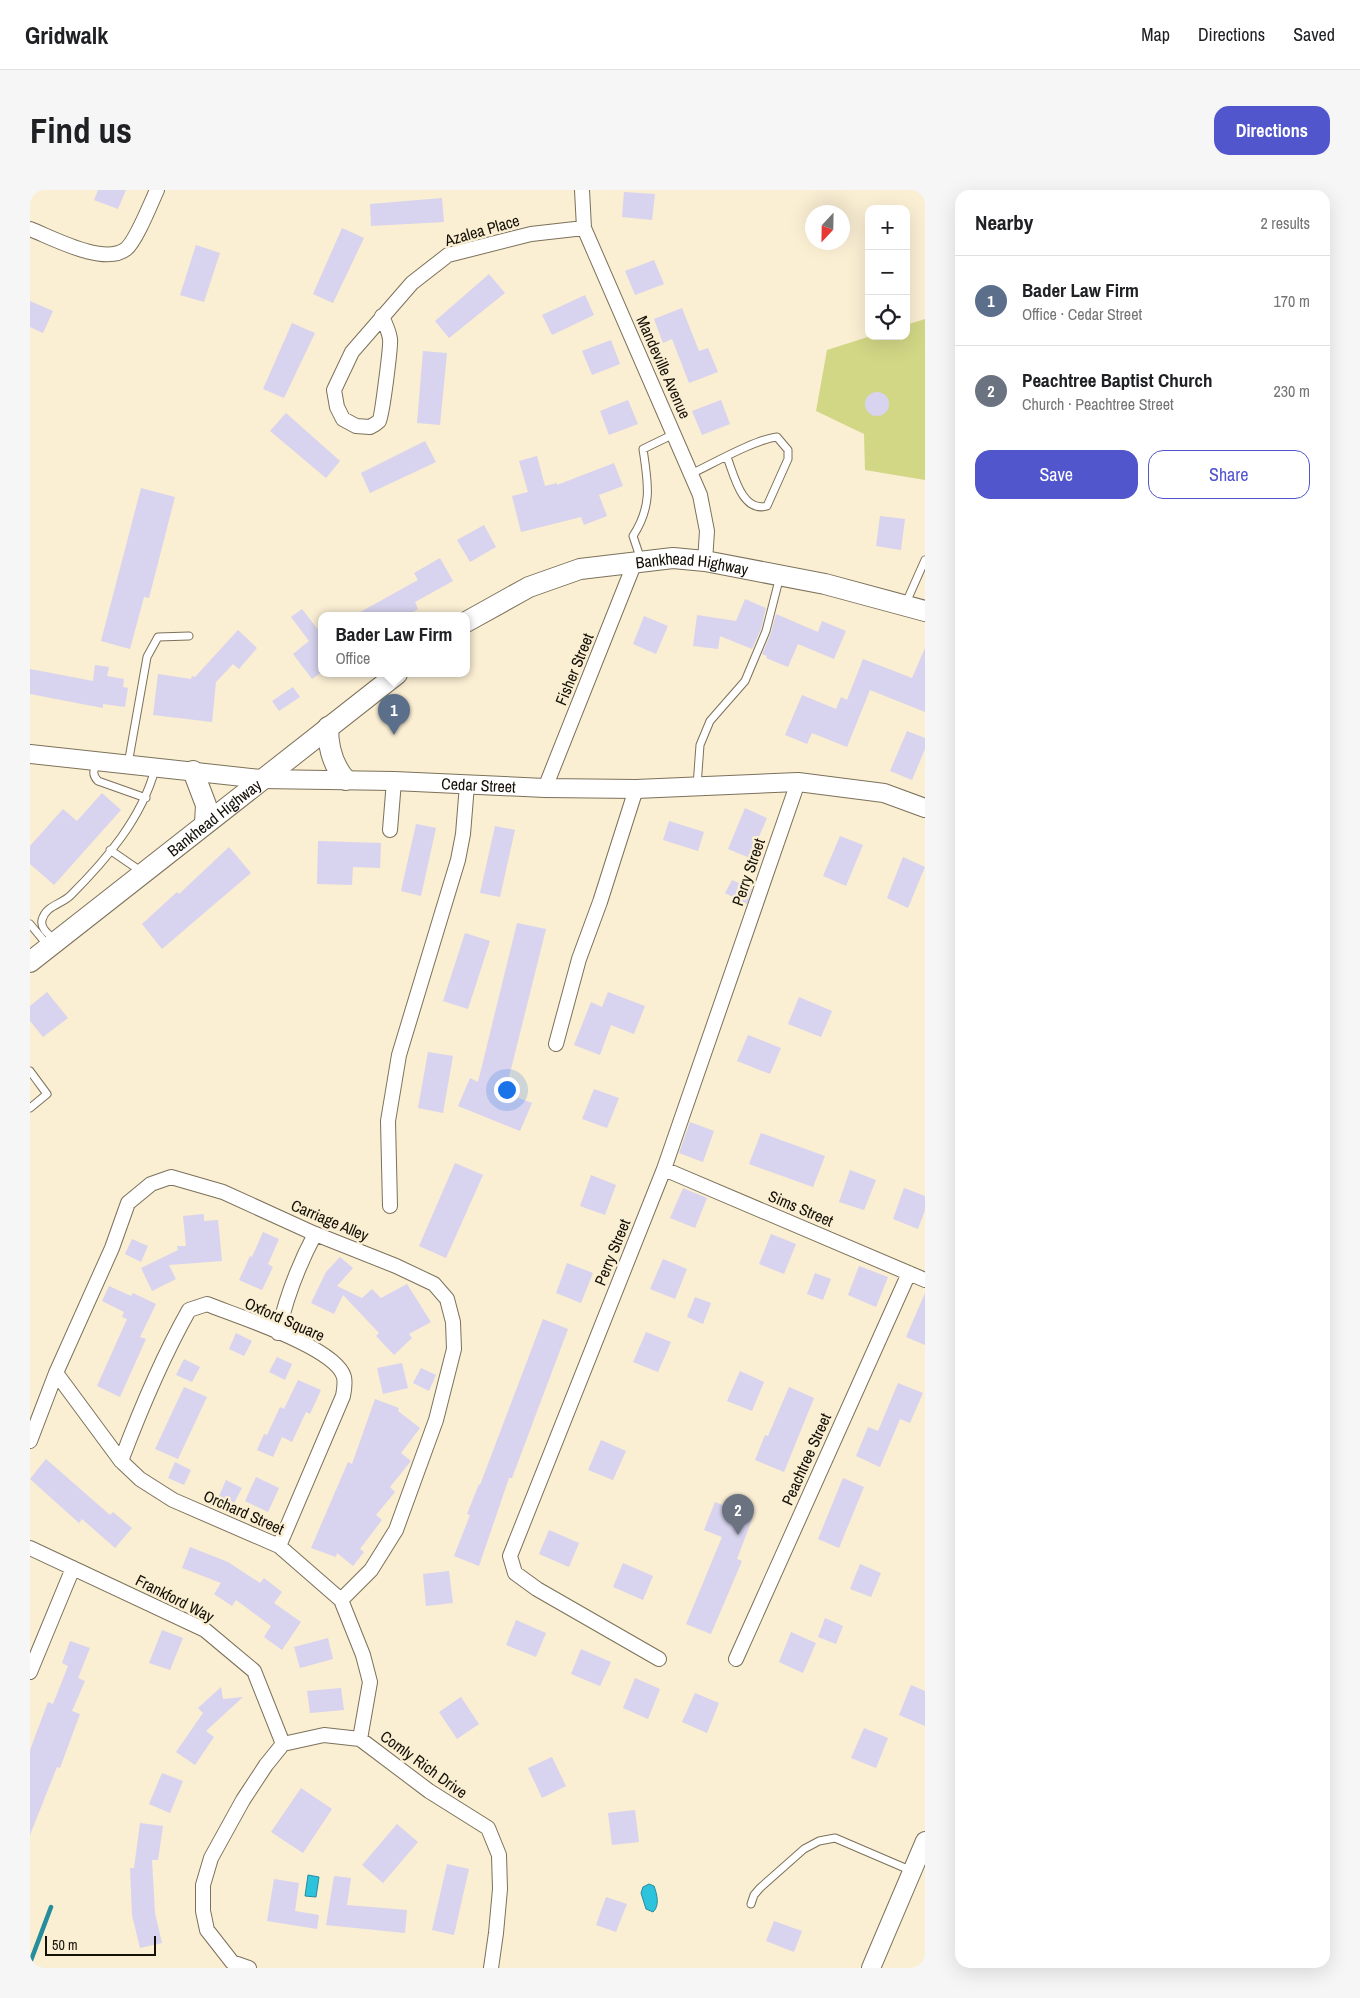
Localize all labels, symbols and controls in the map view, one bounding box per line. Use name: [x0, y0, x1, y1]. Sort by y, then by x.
text: Gridwalk: [25, 19, 108, 51]
text: Map: [1141, 22, 1170, 47]
text: Directions: [1198, 22, 1265, 47]
text: Saved: [1293, 22, 1335, 47]
button: Directions: [1214, 106, 1330, 155]
text: Find us: [30, 107, 132, 154]
north arrow: [805, 205, 850, 250]
map controls: [865, 205, 910, 340]
button: +: [865, 205, 910, 250]
text: Nearby: [975, 208, 1033, 237]
street label: Azalea Place: [441, 209, 522, 251]
text: 2 results: [1260, 212, 1310, 234]
button: −: [865, 250, 910, 295]
text: Bader Law Firm: [1022, 277, 1139, 303]
text: 1: [987, 290, 995, 312]
text: 170 m: [1274, 290, 1310, 312]
button: locate: [865, 295, 910, 340]
text: Office · Cedar Street: [1022, 303, 1142, 325]
street label: Mandeville Avenue: [631, 312, 697, 422]
text: Peachtree Baptist Church: [1022, 367, 1212, 393]
text: 2: [987, 380, 995, 402]
text: 230 m: [1274, 380, 1310, 402]
text: Church · Peachtree Street: [1022, 393, 1174, 415]
button: Save: [975, 450, 1138, 499]
button: Share: [1148, 450, 1310, 499]
street label: Bankhead Highway: [634, 547, 751, 580]
popup: [318, 612, 470, 677]
text: Bader Law Firm: [336, 621, 452, 647]
street label: Fisher Street: [550, 629, 599, 708]
text: Office: [336, 647, 370, 669]
pin: 1: [378, 694, 410, 735]
street label: Cedar Street: [441, 772, 517, 798]
street label: Bankhead Highway: [163, 773, 266, 861]
street label: Perry Street: [726, 835, 770, 909]
your location: [494, 1077, 520, 1103]
street label: Sims Street: [765, 1184, 837, 1232]
street label: Carriage Alley: [288, 1194, 373, 1246]
street label: Perry Street: [589, 1215, 635, 1289]
street label: Oxford Square: [242, 1292, 328, 1346]
street label: Peachtree Street: [776, 1409, 836, 1508]
street label: Orchard Street: [200, 1484, 288, 1540]
pin: 2: [722, 1494, 754, 1535]
street label: Frankford Way: [132, 1569, 218, 1627]
street label: Comly Rich Drive: [376, 1725, 472, 1803]
scale bar: [45, 1933, 156, 1956]
text: 50 m: [52, 1936, 78, 1954]

